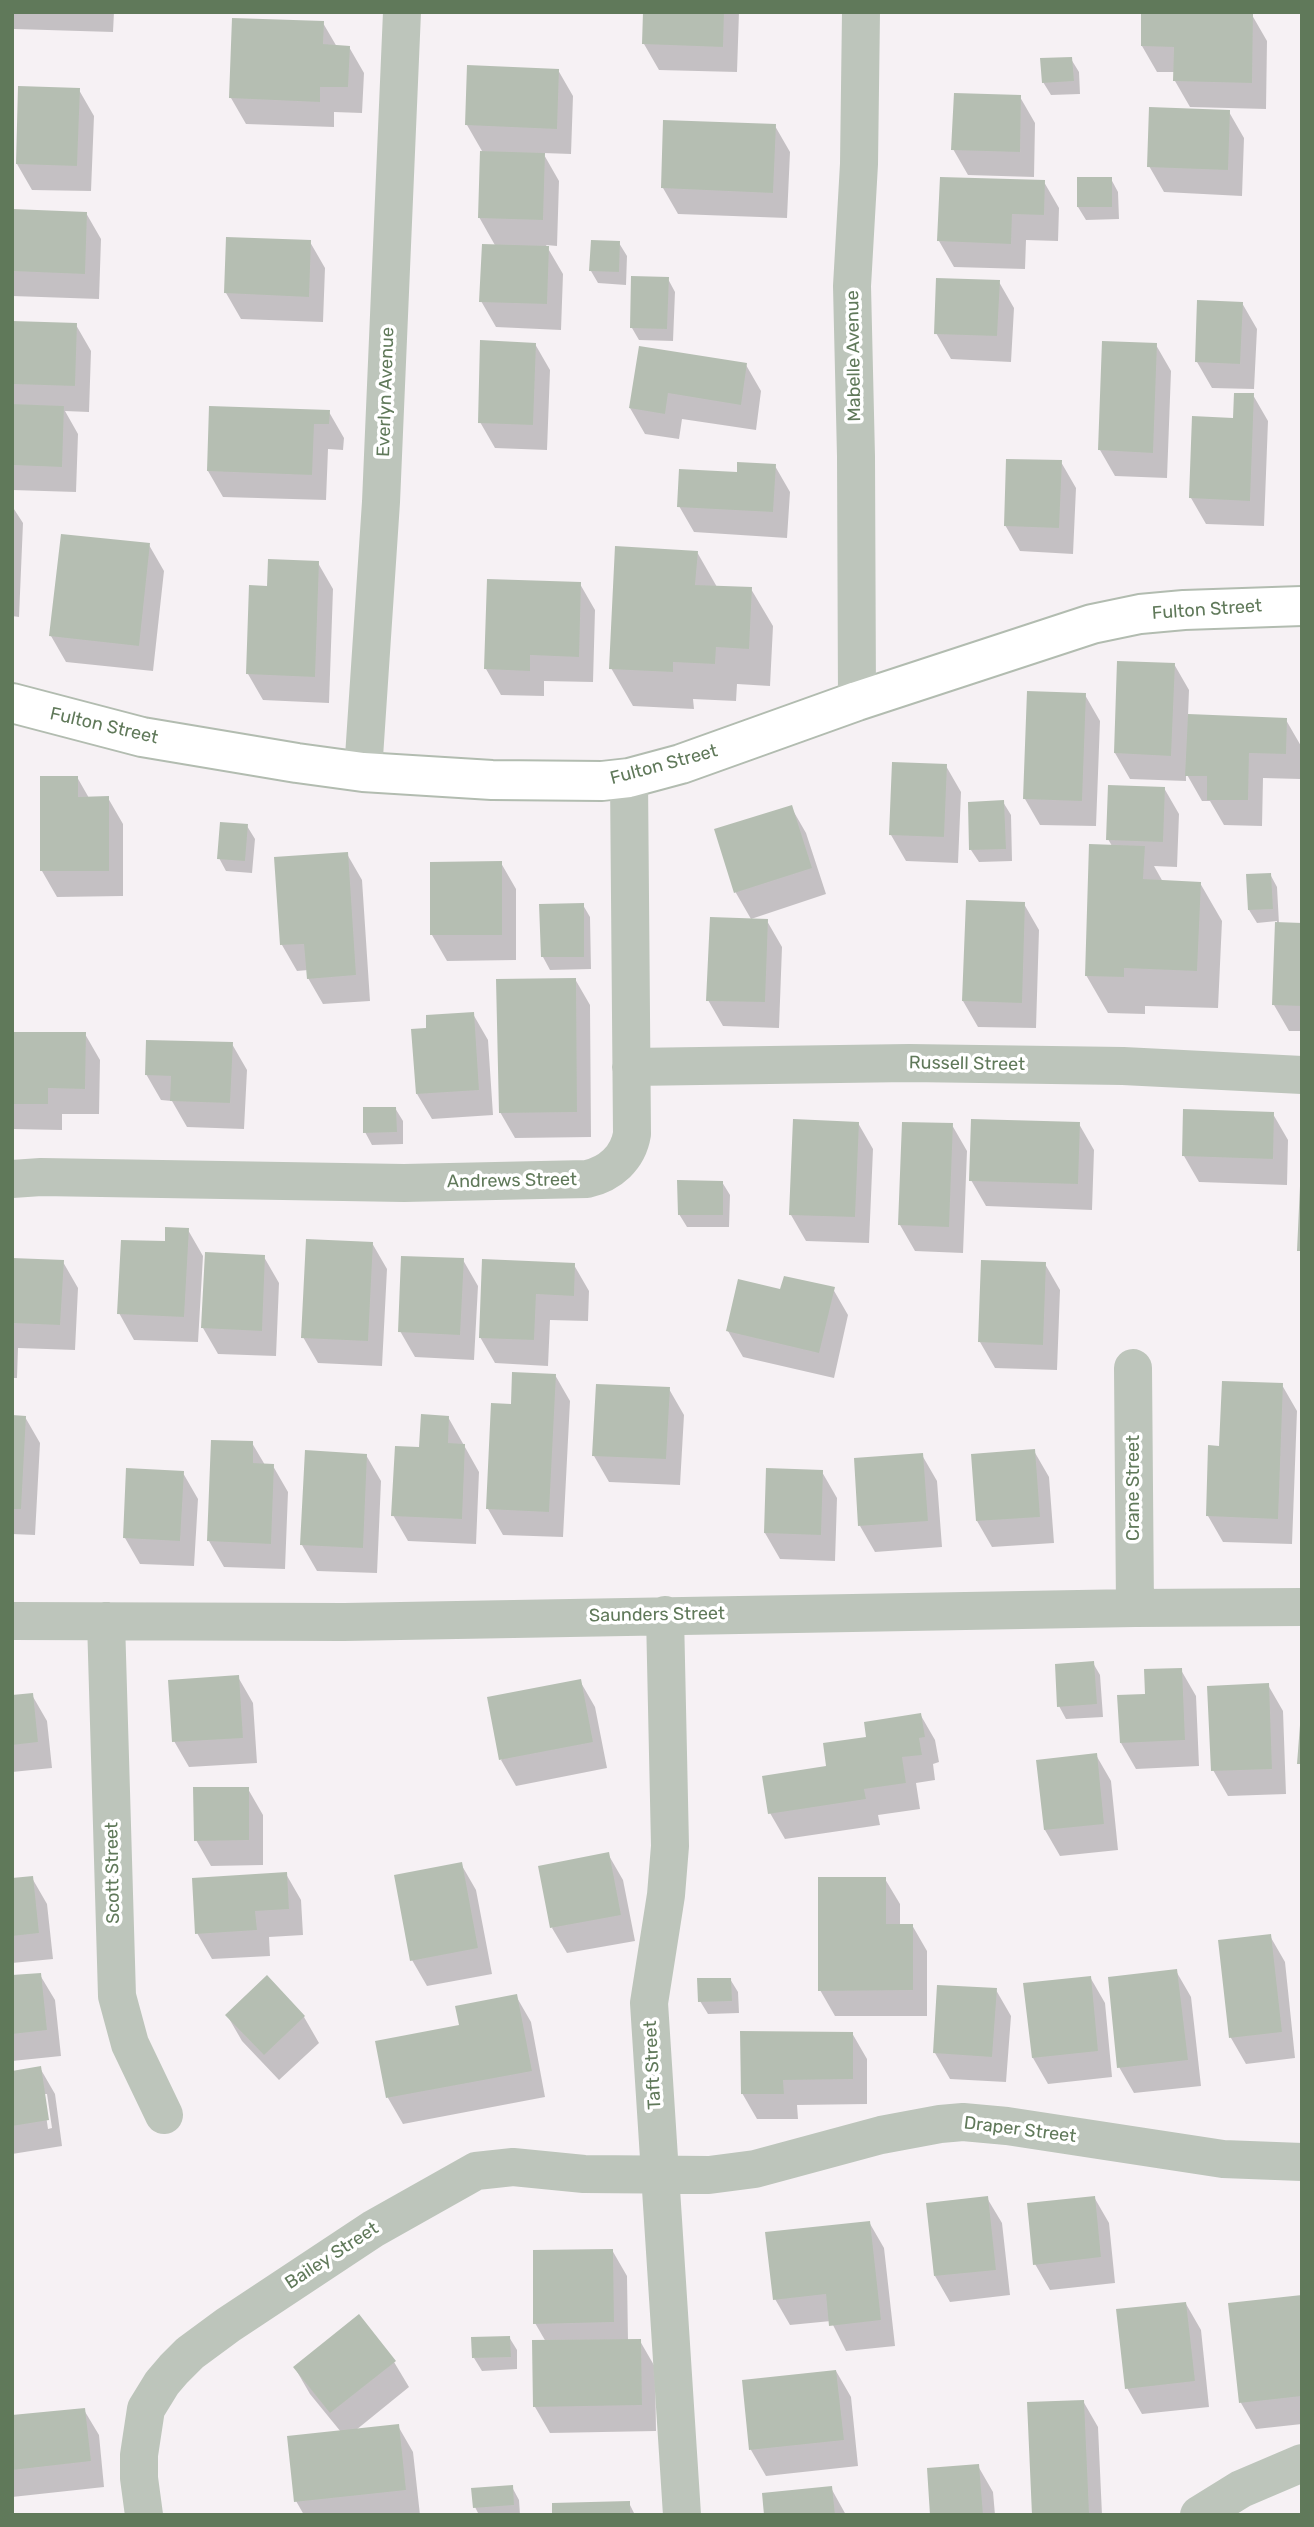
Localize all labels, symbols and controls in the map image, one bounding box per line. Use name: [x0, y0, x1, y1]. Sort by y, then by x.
street label: Mabelle Avenue: [842, 290, 866, 422]
street label: Everlyn Avenue: [373, 327, 399, 457]
street label: Fulton Street: [1151, 595, 1263, 625]
street label: Fulton Street: [48, 703, 160, 749]
street label: Fulton Street: [608, 740, 720, 790]
street label: Russell Street: [909, 1052, 1025, 1076]
street label: Andrews Street: [447, 1169, 577, 1193]
street label: Crane Street: [1123, 1435, 1145, 1541]
street label: Saunders Street: [589, 1603, 725, 1627]
street label: Scott Street: [101, 1822, 125, 1924]
street label: Taft Street: [640, 2020, 666, 2110]
street label: Draper Street: [963, 2112, 1077, 2148]
street label: Bailey Street: [281, 2218, 383, 2294]

